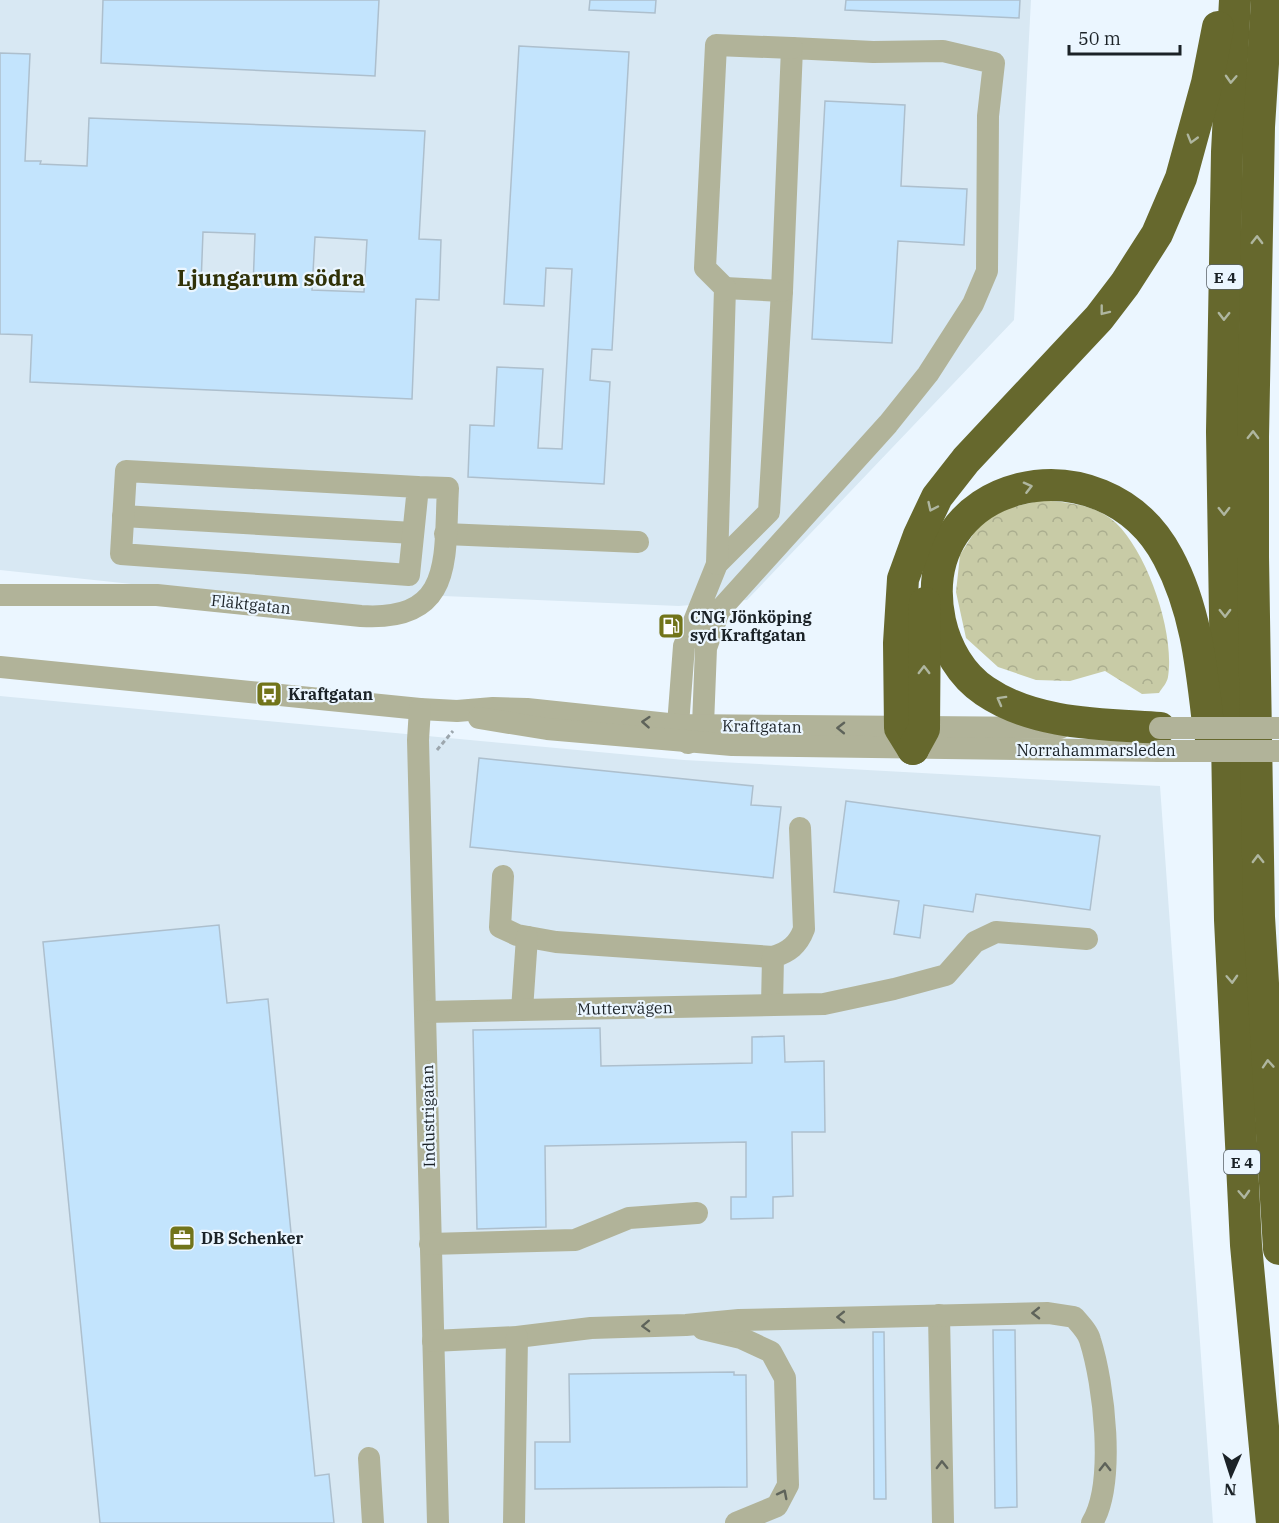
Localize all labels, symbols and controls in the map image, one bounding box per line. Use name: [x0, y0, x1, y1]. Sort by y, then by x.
scale bar: [1069, 18, 1180, 56]
text: 50 m: [1078, 27, 1121, 50]
one-way arrow: [1224, 75, 1237, 84]
one-way arrow: [1187, 133, 1199, 144]
one-way arrow: [1251, 236, 1263, 245]
district label: Ljungarum södra: [177, 263, 365, 292]
road number: E 4: [1207, 265, 1243, 289]
one-way arrow: [1101, 304, 1112, 315]
one-way arrow: [1218, 312, 1231, 321]
one-way arrow: [1247, 431, 1259, 440]
one-way arrow: [1023, 481, 1033, 494]
one-way arrow: [928, 500, 940, 511]
one-way arrow: [1217, 507, 1230, 516]
street label: Fläktgatan: [210, 590, 292, 618]
place label: CNG Jönköping syd Kraftgatan: [690, 607, 812, 645]
one-way arrow: [1219, 609, 1231, 618]
fuel station icon: CNG Jönköping syd Kraftgatan: [656, 611, 686, 641]
one-way arrow: [918, 666, 930, 675]
bus stop icon: Kraftgatan: [254, 679, 284, 709]
place label: Kraftgatan: [288, 684, 373, 704]
one-way arrow: [996, 696, 1007, 707]
street label: Kraftgatan: [722, 715, 802, 737]
one-way arrow: [642, 716, 651, 729]
one-way arrow: [837, 721, 846, 734]
street label: Norrahammarsleden: [1016, 740, 1176, 760]
one-way arrow: [1252, 854, 1264, 863]
one-way arrow: [1226, 974, 1239, 983]
street label: Muttervägen: [577, 997, 673, 1019]
one-way arrow: [1261, 1060, 1274, 1069]
street label: Industrigatan: [417, 1064, 439, 1168]
road number: E 4: [1224, 1150, 1260, 1174]
one-way arrow: [1237, 1190, 1250, 1199]
office icon: DB Schenker: [167, 1223, 197, 1253]
place label: DB Schenker: [201, 1228, 303, 1248]
one-way arrow: [1032, 1307, 1041, 1319]
one-way arrow: [837, 1311, 846, 1324]
one-way arrow: [642, 1320, 651, 1333]
north arrow: [1201, 1445, 1261, 1505]
one-way arrow: [936, 1460, 948, 1469]
one-way arrow: [1099, 1462, 1111, 1471]
text: N: [1223, 1480, 1237, 1500]
one-way arrow: [776, 1490, 788, 1501]

